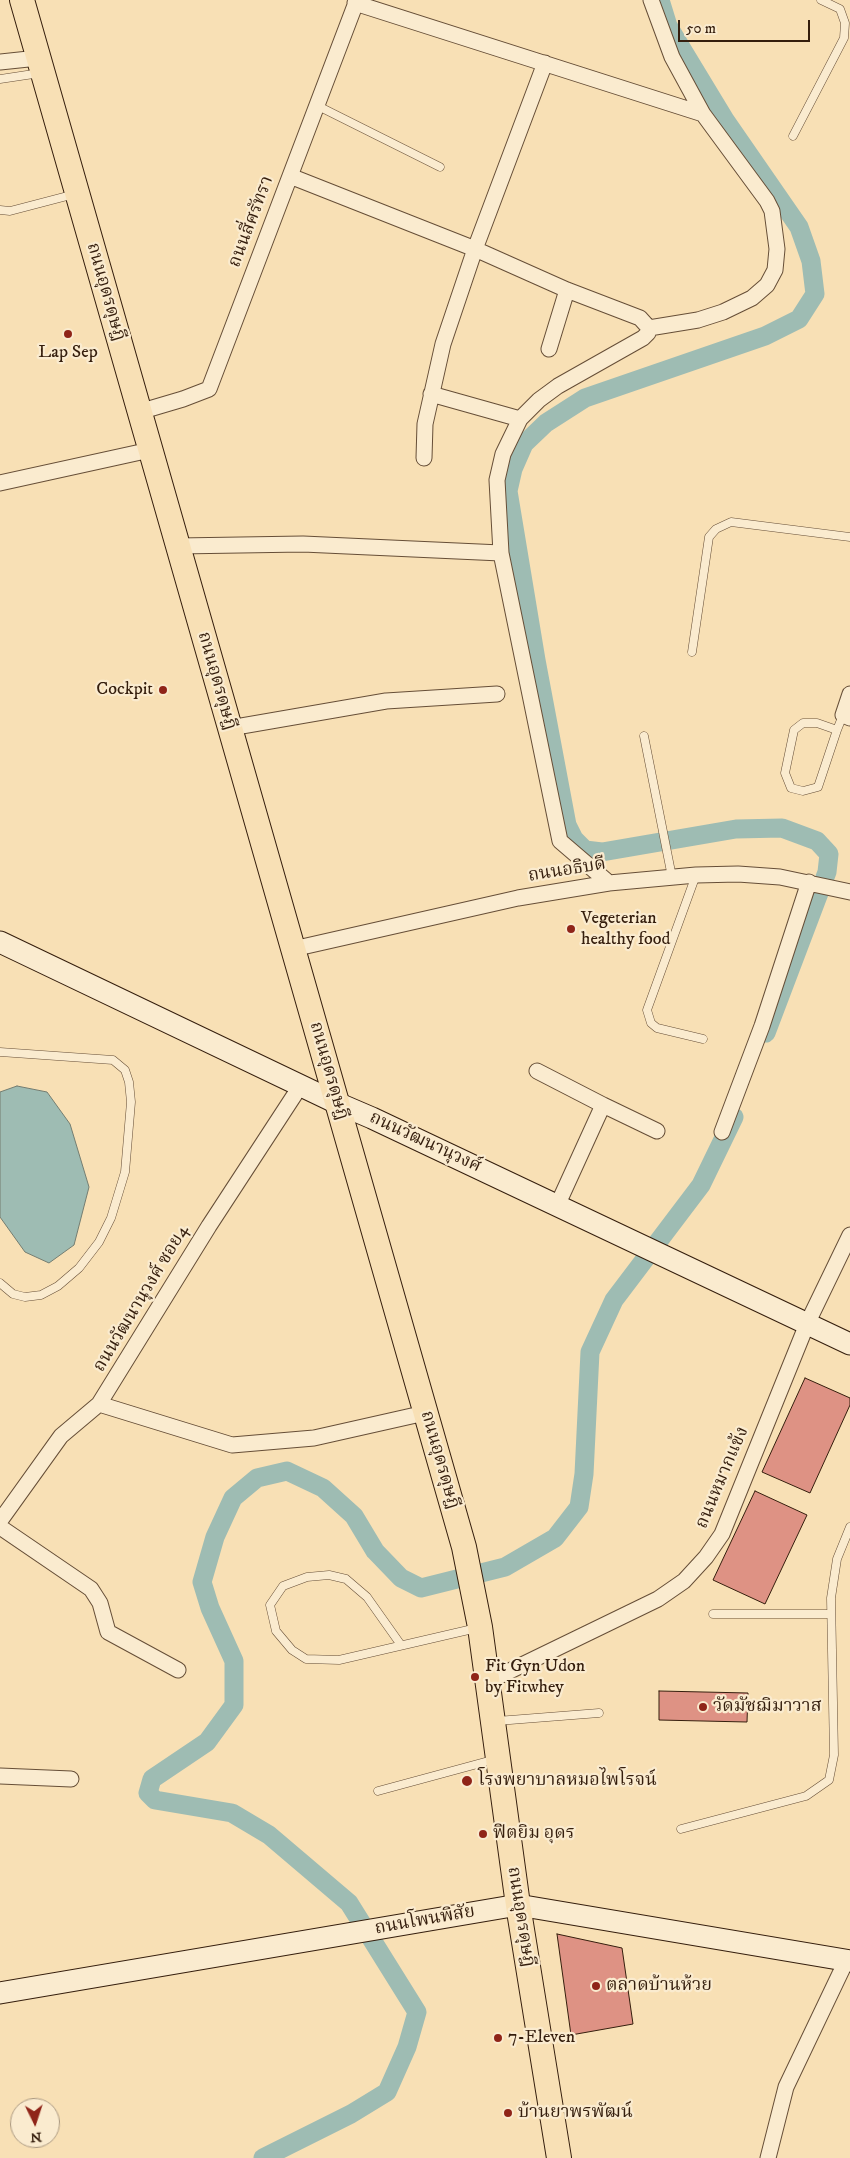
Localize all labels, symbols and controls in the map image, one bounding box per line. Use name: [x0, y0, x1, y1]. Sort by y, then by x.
scale bar: [680, 10, 812, 42]
text: 50 m: [686, 19, 716, 38]
street label: ถนนสี่ศรัทรา: [225, 173, 279, 271]
street label: ถนนอุดรดุษฎี: [81, 240, 129, 344]
marker: Lap Sep: [62, 328, 74, 340]
place label: Lap Sep: [38, 342, 98, 364]
street label: ถนนอุดรดุษฎี: [192, 629, 240, 733]
place label: Cockpit: [96, 679, 153, 701]
marker: Cockpit: [157, 684, 169, 696]
street label: ถนนอธิบดี: [527, 854, 607, 888]
place label: Vegeterian healthy food: [581, 908, 670, 951]
marker: Vegeterian healthy food: [565, 923, 577, 935]
street label: ถนนอุดรดุษฎี: [304, 1019, 352, 1123]
street label: ถนนวัฒนานุวงศ์: [366, 1108, 484, 1178]
street label: ถนนวัฒนานุวงศ์ ซอย4: [90, 1222, 194, 1376]
street label: ถนนอุดรดุษฎี: [415, 1408, 463, 1512]
street label: ถนนหมากแข้ง: [692, 1424, 754, 1532]
place label: Fit Gyn Udon by Fitwhey: [485, 1656, 585, 1698]
marker: Fit Gyn Udon by Fitwhey: [469, 1671, 481, 1683]
place label: วัดมัชฌิมาวาส: [713, 1696, 822, 1718]
marker: วัดมัชฌิมาวาส: [697, 1701, 709, 1713]
place label: โรงพยาบาลหมอไพโรจน์: [478, 1770, 657, 1792]
marker: โรงพยาบาลหมอไพโรจน์: [460, 1774, 474, 1788]
place label: ฟิตยิม อุดร: [493, 1823, 575, 1845]
marker: ฟิตยิม อุดร: [477, 1828, 489, 1840]
street label: ถนนอุดรดุษฎี: [501, 1865, 539, 1969]
street label: ถนนโพนพิสัย: [373, 1902, 477, 1940]
place label: ตลาดบ้านห้วย: [606, 1975, 712, 1997]
marker: ตลาดบ้านห้วย: [590, 1980, 602, 1992]
place label: 7-Eleven: [508, 2027, 575, 2049]
marker: 7-Eleven: [492, 2032, 504, 2044]
north arrow: [10, 2098, 60, 2148]
place label: บ้านยาพรพัฒน์: [518, 2102, 633, 2124]
marker: บ้านยาพรพัฒน์: [502, 2107, 514, 2119]
text: N: [30, 2128, 42, 2146]

